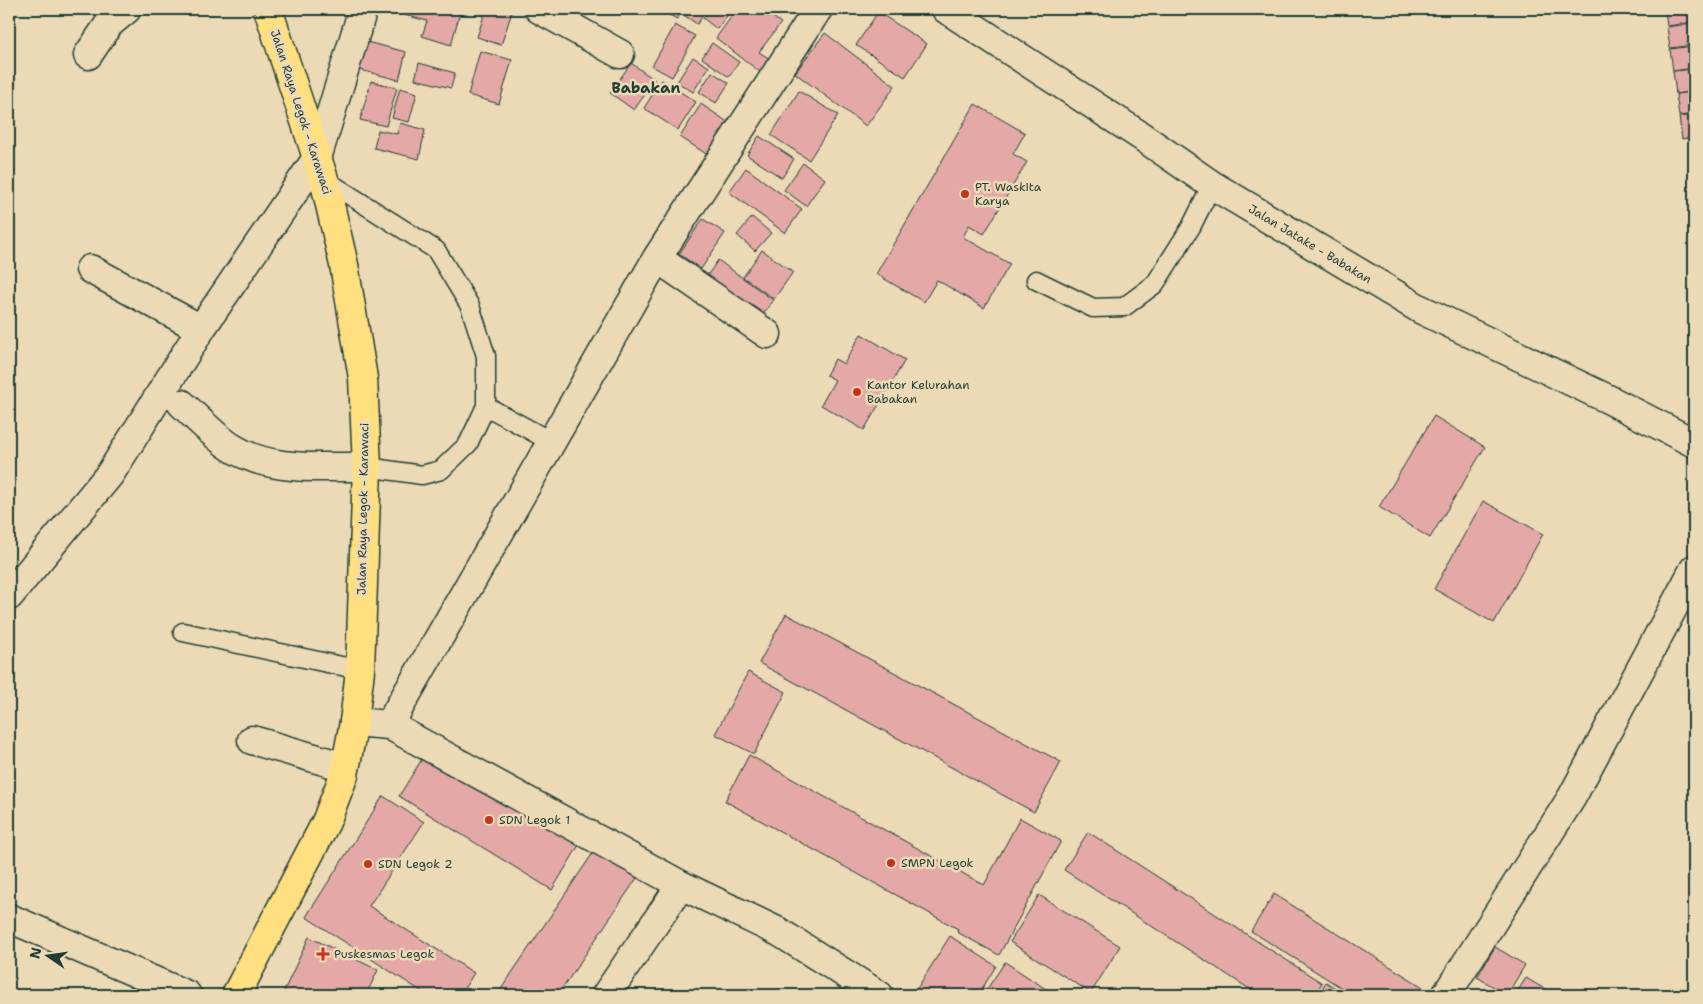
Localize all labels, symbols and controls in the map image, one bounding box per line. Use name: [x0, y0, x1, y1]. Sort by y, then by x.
street label: Jalan Raya Legok - Karawaci: [267, 28, 335, 196]
district label: Babakan: [612, 78, 680, 98]
place label: PT. Waskita Karya: [975, 179, 1042, 209]
marker: PT. Waskita Karya: [959, 188, 971, 200]
street label: Jalan Jatake - Babakan: [1245, 201, 1375, 287]
place label: Kantor Kelurahan Babakan: [867, 377, 970, 407]
marker: Kantor Kelurahan Babakan: [851, 386, 863, 398]
street label: Jalan Raya Legok - Karawaci: [353, 423, 373, 595]
place label: SDN Legok 1: [499, 812, 570, 828]
marker: SDN Legok 1: [483, 814, 495, 826]
place label: SMPN Legok: [901, 855, 974, 871]
place label: SDN Legok 2: [378, 856, 453, 872]
marker: SMPN Legok: [885, 857, 897, 869]
marker: SDN Legok 2: [362, 858, 374, 870]
north arrow: [22, 932, 72, 982]
text: N: [25, 946, 45, 961]
place label: Puskesmas Legok: [334, 946, 434, 962]
marker: Puskesmas Legok: [316, 947, 330, 961]

